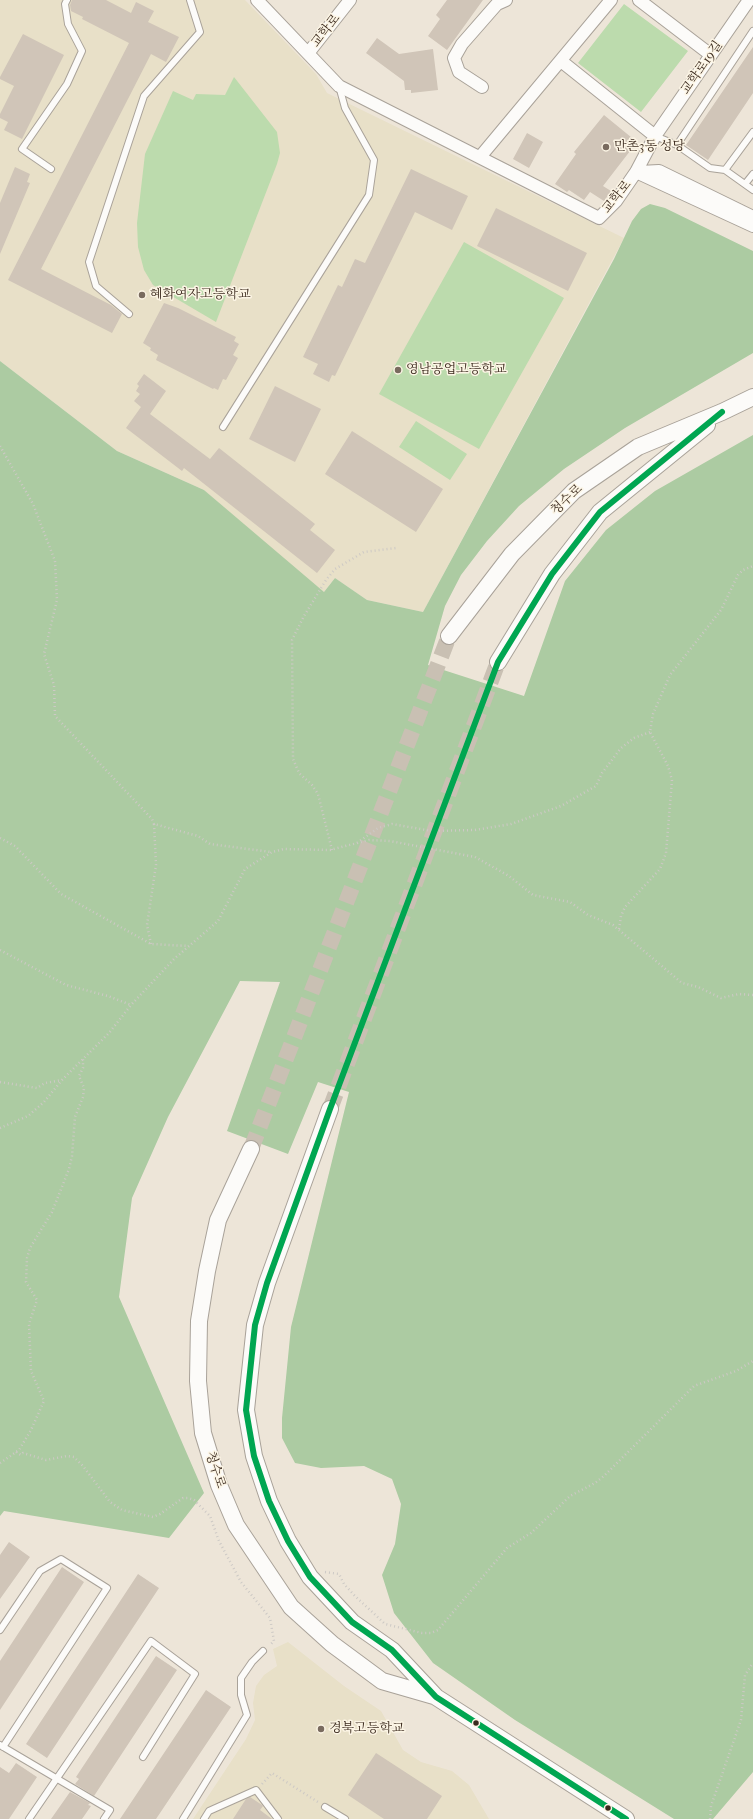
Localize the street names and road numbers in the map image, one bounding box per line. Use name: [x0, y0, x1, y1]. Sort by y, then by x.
street label: 교학로: [308, 11, 344, 51]
street label: 교학로19길: [678, 38, 726, 98]
street label: 교학로: [599, 177, 635, 217]
street label: 청수로: [548, 481, 586, 519]
street label: 청수로: [202, 1450, 228, 1490]

